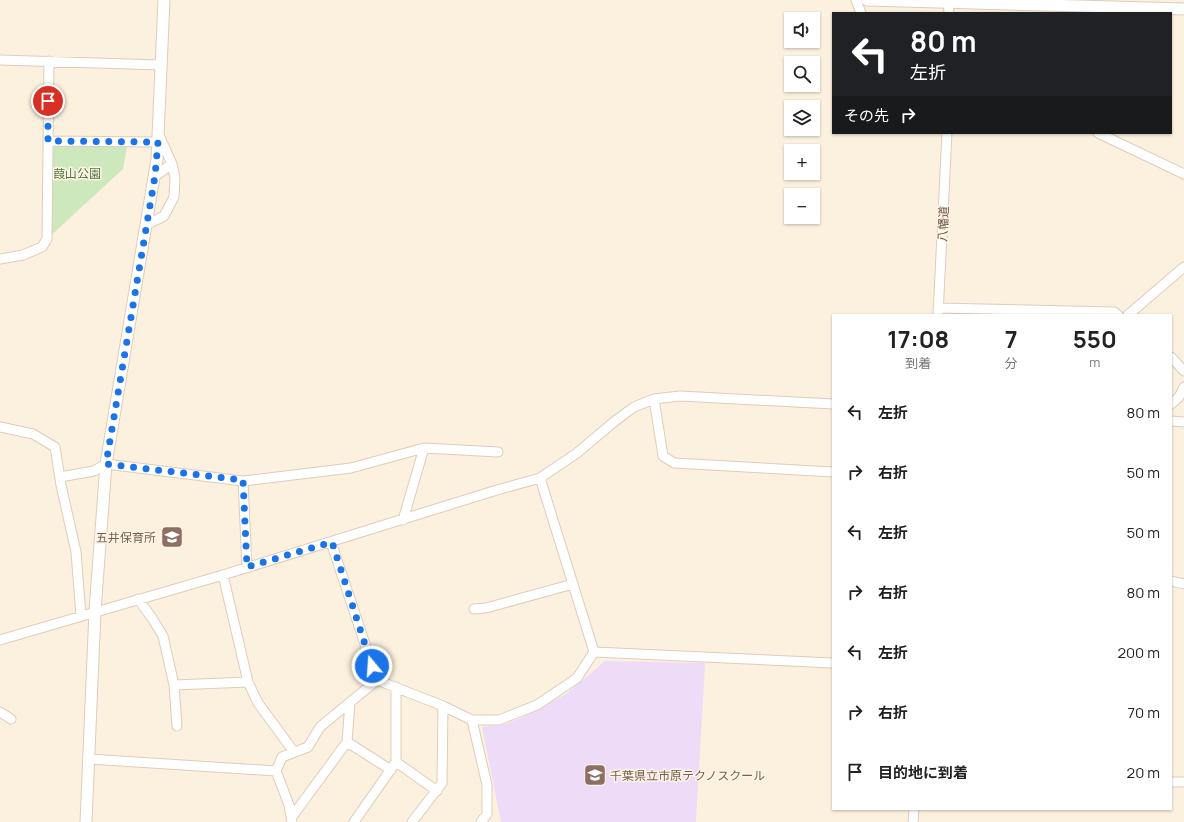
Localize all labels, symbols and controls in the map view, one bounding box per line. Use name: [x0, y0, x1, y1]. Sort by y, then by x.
map controls: [784, 12, 820, 224]
button: sound: [784, 12, 820, 48]
text: 80 m: [910, 22, 976, 60]
icon: left: [844, 28, 896, 80]
button: search: [784, 56, 820, 92]
text: 左折: [910, 60, 946, 84]
pin: [31, 84, 65, 118]
icon: arrive: [37, 90, 59, 112]
button: layers: [784, 100, 820, 136]
icon: right: [897, 104, 919, 126]
text: その先: [844, 105, 889, 126]
button: +: [784, 144, 820, 180]
park label: 葭山公園: [53, 165, 101, 182]
button: −: [784, 188, 820, 224]
street label: 八幡道: [934, 206, 952, 242]
text: 17:08: [887, 322, 949, 355]
text: 7: [1005, 322, 1017, 355]
text: 550: [1073, 322, 1117, 355]
text: m: [1089, 353, 1100, 371]
text: 到着: [905, 354, 931, 372]
text: 分: [1005, 354, 1018, 372]
icon: left: [844, 401, 866, 423]
text: 左折: [878, 402, 908, 423]
text: 80 m: [1126, 402, 1160, 423]
icon: right: [844, 461, 866, 483]
text: 右折: [878, 462, 908, 483]
text: 50 m: [1126, 462, 1160, 483]
icon: left: [844, 521, 866, 543]
text: 左折: [878, 522, 908, 543]
text: 50 m: [1126, 522, 1160, 543]
school or university icon: 五井保育所: [159, 524, 185, 550]
place label: 五井保育所: [96, 529, 156, 546]
icon: right: [844, 581, 866, 603]
text: 右折: [878, 582, 908, 603]
text: 80 m: [1126, 582, 1160, 603]
icon: left: [844, 641, 866, 663]
text: 左折: [878, 642, 908, 663]
text: 200 m: [1117, 642, 1160, 663]
position arrow: [351, 645, 393, 687]
icon: right: [844, 701, 866, 723]
text: 右折: [878, 702, 908, 723]
text: 70 m: [1128, 702, 1160, 723]
icon: arrive: [844, 761, 866, 783]
school or university icon: 千葉県立市原テクノスクール: [582, 762, 608, 788]
text: 目的地に到着: [878, 762, 968, 783]
text: 20 m: [1127, 762, 1160, 783]
place label: 千葉県立市原テクノスクール: [610, 767, 765, 784]

